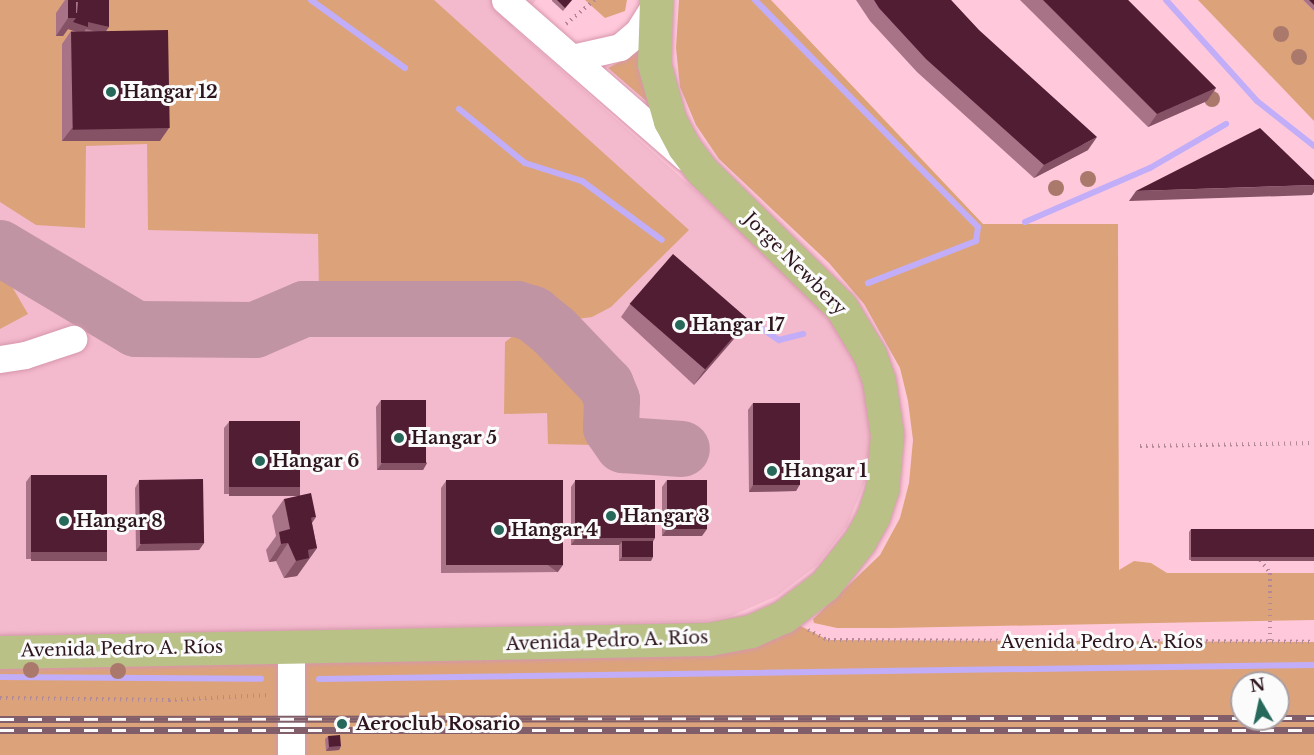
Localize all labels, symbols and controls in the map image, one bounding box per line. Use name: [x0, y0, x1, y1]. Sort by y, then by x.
place label: Hangar 12: [123, 81, 218, 103]
marker: Hangar 12: [104, 85, 118, 99]
street label: Jorge Newbery: [739, 208, 851, 320]
place label: Hangar 17: [692, 314, 785, 336]
marker: Hangar 17: [673, 318, 687, 332]
place label: Hangar 5: [411, 427, 497, 449]
marker: Hangar 5: [392, 431, 406, 445]
place label: Hangar 6: [272, 450, 360, 472]
marker: Hangar 6: [253, 454, 267, 468]
place label: Hangar 1: [784, 460, 867, 482]
marker: Hangar 1: [765, 464, 779, 478]
place label: Hangar 3: [623, 505, 710, 527]
marker: Hangar 3: [604, 509, 618, 523]
place label: Hangar 8: [76, 510, 163, 532]
marker: Hangar 8: [57, 514, 71, 528]
place label: Hangar 4: [511, 519, 598, 541]
marker: Hangar 4: [492, 523, 506, 537]
street label: Avenida Pedro A. Ríos: [505, 627, 709, 655]
street label: Avenida Pedro A. Ríos: [1000, 631, 1204, 653]
street label: Avenida Pedro A. Ríos: [20, 636, 224, 662]
north arrow: [1230, 671, 1290, 731]
text: N: [1248, 674, 1266, 696]
place label: Aeroclub Rosario: [356, 713, 520, 735]
marker: Aeroclub Rosario: [333, 715, 351, 733]

